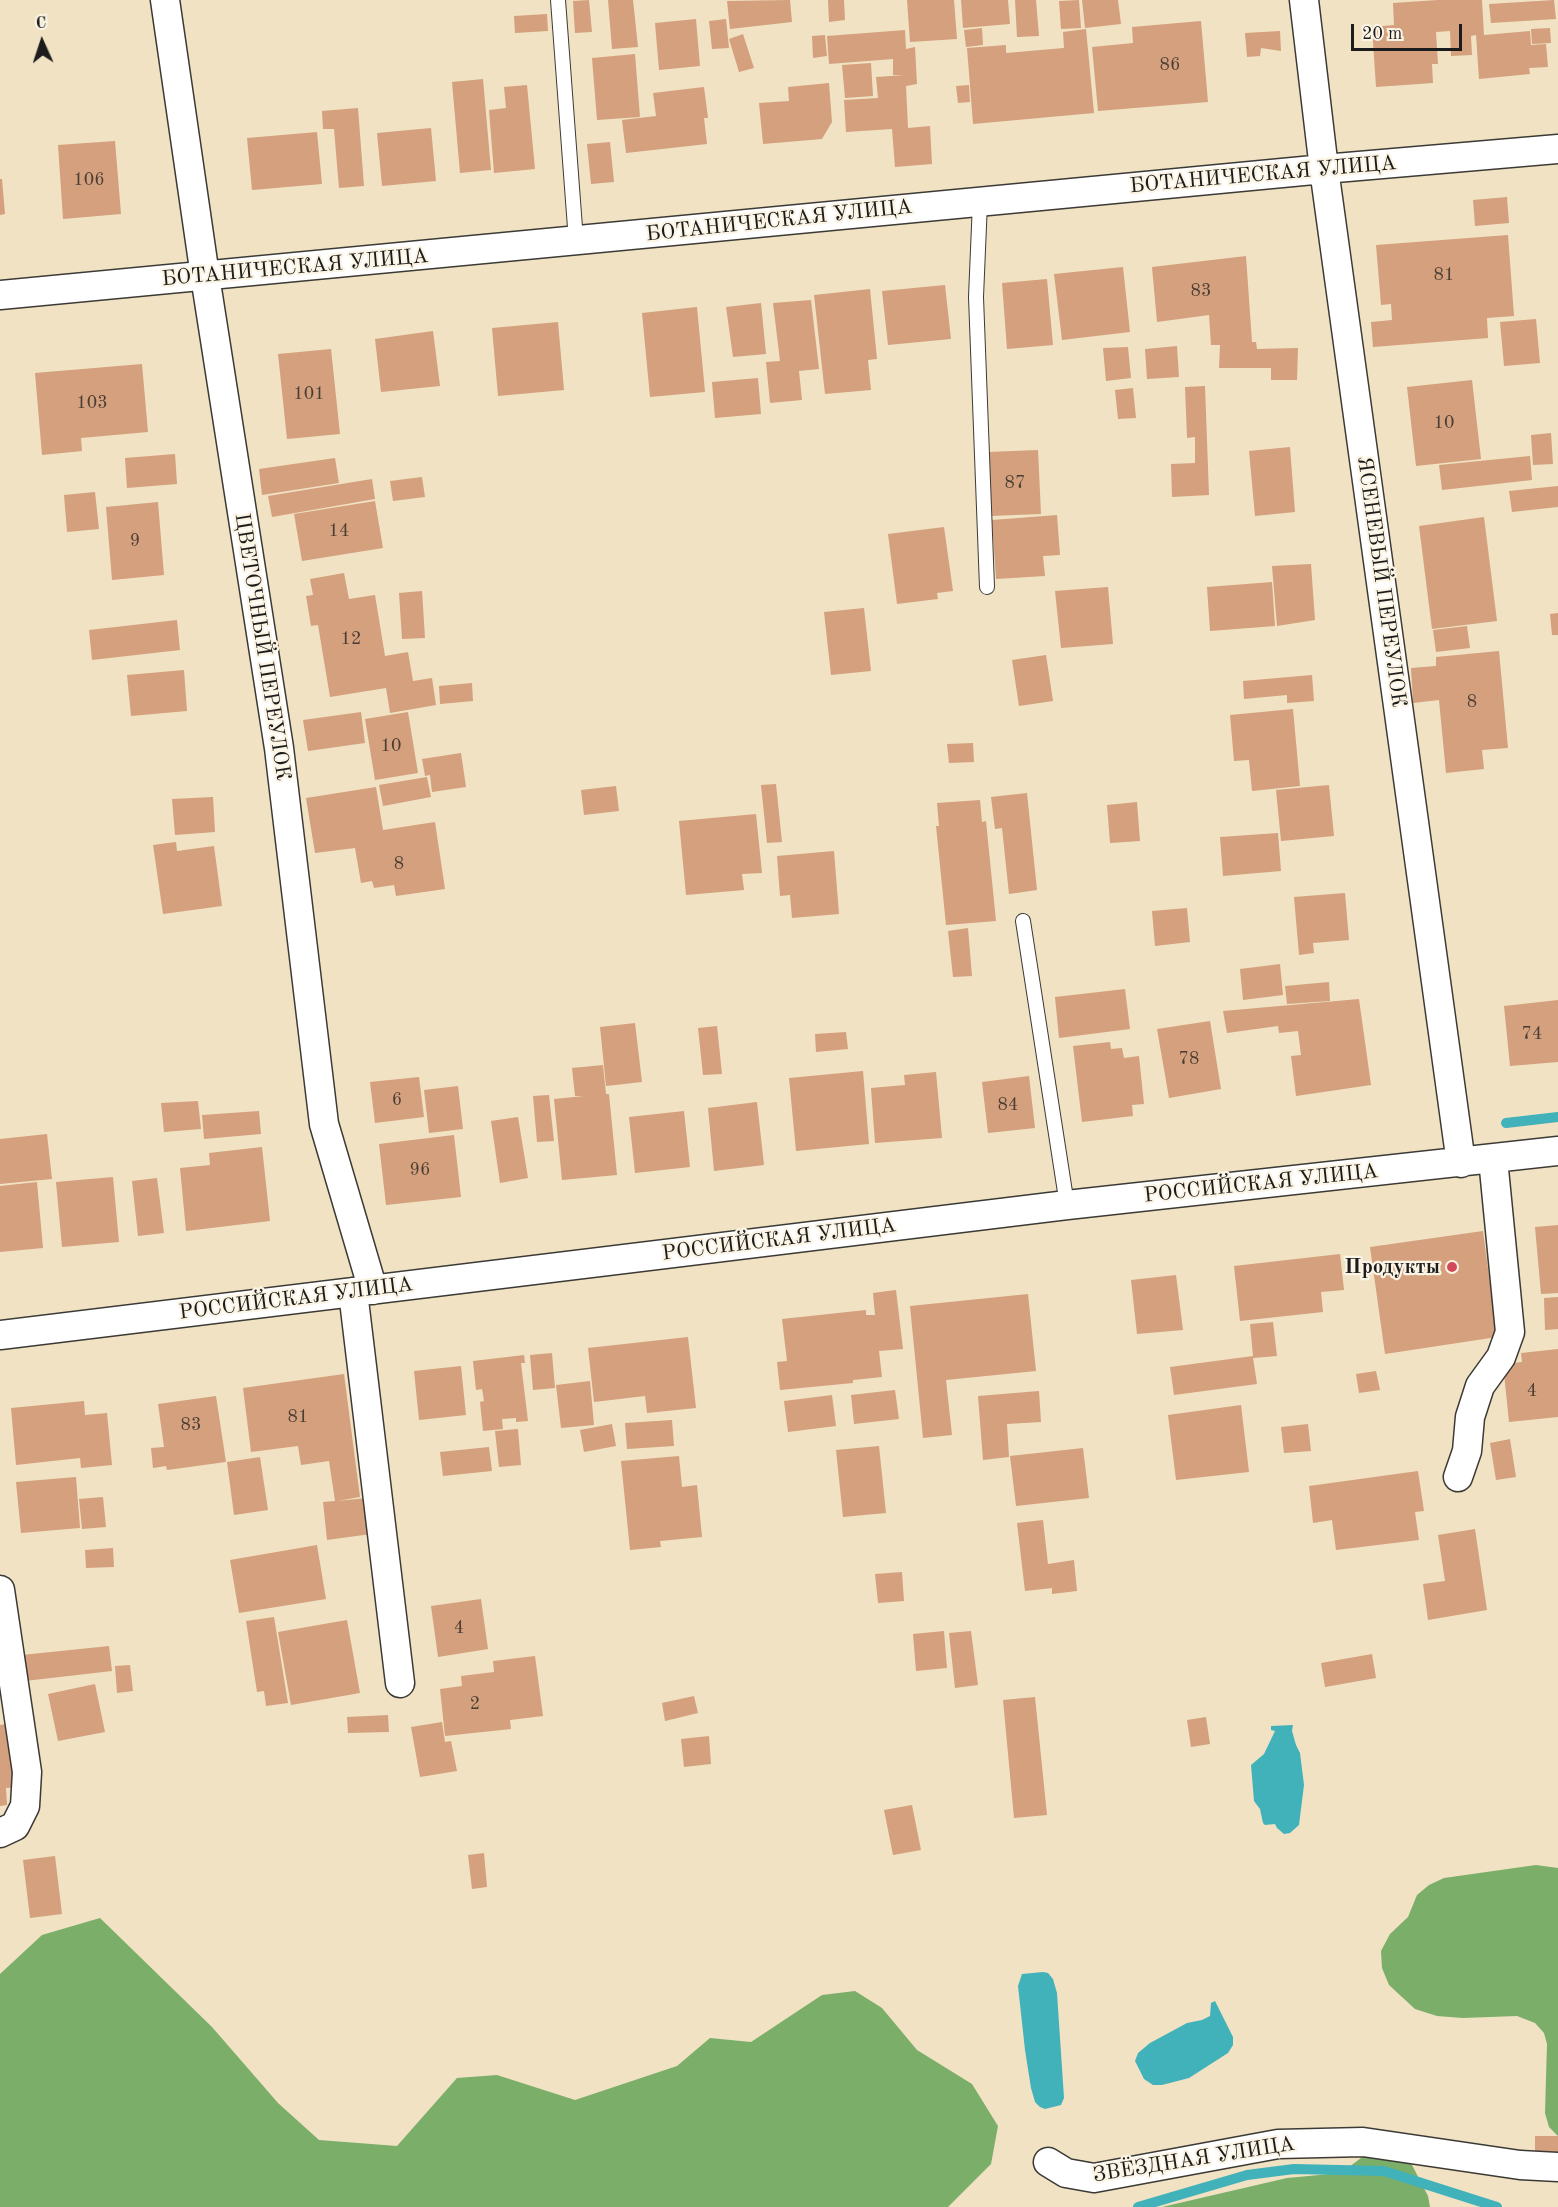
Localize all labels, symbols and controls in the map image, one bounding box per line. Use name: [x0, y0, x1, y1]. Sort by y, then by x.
north arrow: [12, 12, 72, 72]
scale bar: [1354, 12, 1465, 50]
text: С: [35, 16, 47, 32]
text: 20 m: [1362, 25, 1402, 43]
house number: 86: [1160, 54, 1180, 76]
street label: БОТАНИЧЕСКАЯ УЛИЦА: [1129, 151, 1397, 199]
house number: 106: [73, 169, 105, 191]
street label: БОТАНИЧЕСКАЯ УЛИЦА: [645, 194, 913, 248]
street label: БОТАНИЧЕСКАЯ УЛИЦА: [161, 244, 429, 292]
house number: 81: [1434, 264, 1454, 286]
house number: 83: [1191, 280, 1211, 302]
house number: 101: [293, 383, 325, 405]
house number: 103: [76, 392, 108, 414]
house number: 10: [1434, 412, 1454, 434]
street label: ЯСЕНЕВЫЙ ПЕРЕУЛОК: [1351, 455, 1411, 709]
house number: 87: [1005, 472, 1025, 494]
street label: ЦВЕТОЧНЫЙ ПЕРЕУЛОК: [228, 511, 296, 783]
house number: 14: [329, 520, 349, 542]
house number: 9: [130, 530, 140, 552]
house number: 12: [341, 628, 361, 650]
house number: 8: [1467, 691, 1477, 713]
house number: 10: [381, 735, 401, 757]
house number: 8: [394, 853, 404, 875]
house number: 74: [1522, 1023, 1542, 1045]
house number: 78: [1179, 1048, 1199, 1070]
house number: 6: [392, 1089, 402, 1111]
house number: 84: [998, 1094, 1018, 1116]
house number: 96: [410, 1159, 430, 1181]
street label: РОССИЙСКАЯ УЛИЦА: [1143, 1159, 1379, 1209]
street label: РОССИЙСКАЯ УЛИЦА: [661, 1213, 897, 1267]
place label: Продукты: [1344, 1254, 1440, 1280]
marker: Продукты: [1445, 1260, 1459, 1274]
street label: РОССИЙСКАЯ УЛИЦА: [178, 1272, 414, 1326]
house number: 4: [1527, 1380, 1537, 1402]
house number: 81: [288, 1406, 308, 1428]
house number: 83: [181, 1414, 201, 1436]
house number: 4: [454, 1617, 464, 1639]
house number: 2: [470, 1693, 480, 1715]
street label: ЗВЁЗДНАЯ УЛИЦА: [1091, 2132, 1297, 2188]

